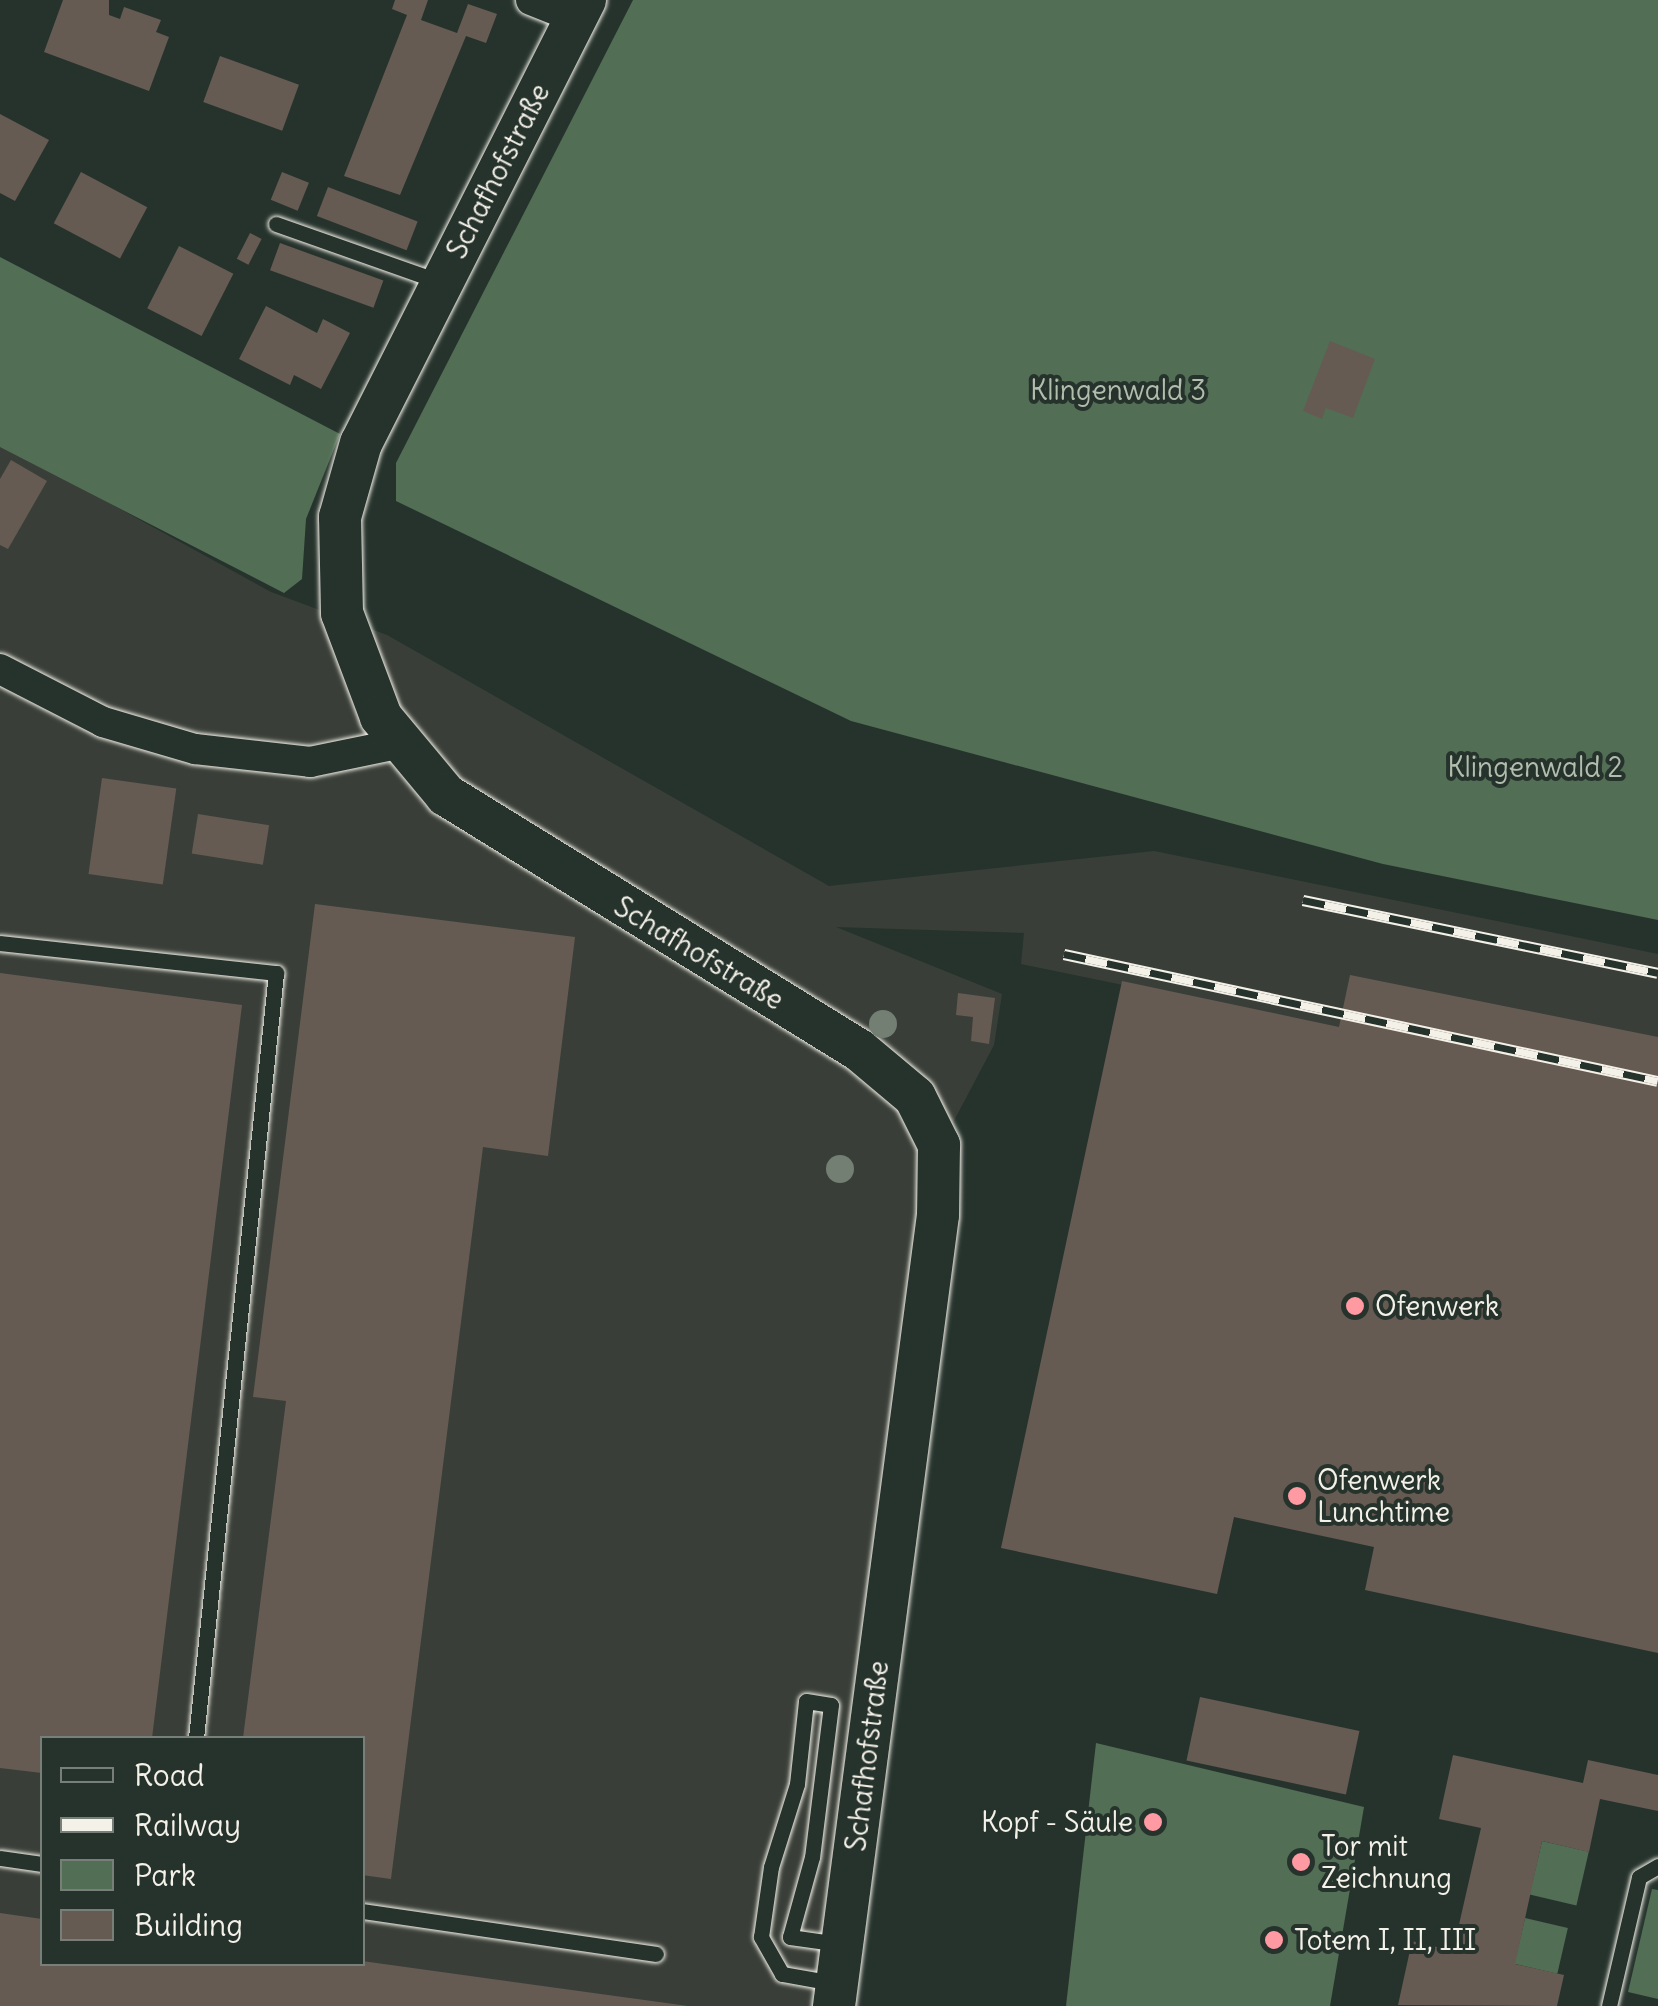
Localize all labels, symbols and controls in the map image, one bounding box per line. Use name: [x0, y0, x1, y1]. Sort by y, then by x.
street label: Schafhofstraße: [440, 78, 556, 264]
park label: Klingenwald 3: [1030, 373, 1206, 407]
park label: Klingenwald 2: [1447, 750, 1623, 784]
street label: Schafhofstraße: [608, 889, 790, 1017]
place label: Ofenwerk: [1375, 1289, 1499, 1323]
marker: Ofenwerk: [1344, 1295, 1366, 1317]
place label: Ofenwerk Lunchtime: [1317, 1463, 1450, 1529]
marker: Ofenwerk Lunchtime: [1286, 1485, 1308, 1507]
street label: Schafhofstraße: [839, 1659, 895, 1853]
legend: [40, 1736, 365, 1966]
text: Road: [134, 1756, 204, 1794]
place label: Kopf - Säule: [981, 1805, 1133, 1839]
text: Railway: [134, 1806, 241, 1844]
marker: Kopf - Säule: [1142, 1811, 1164, 1833]
place label: Tor mit Zeichnung: [1321, 1829, 1452, 1895]
marker: Tor mit Zeichnung: [1290, 1851, 1312, 1873]
text: Park: [134, 1856, 196, 1894]
text: Building: [134, 1906, 243, 1944]
place label: Totem I, II, III: [1294, 1923, 1476, 1957]
marker: Totem I, II, III: [1263, 1929, 1285, 1951]

